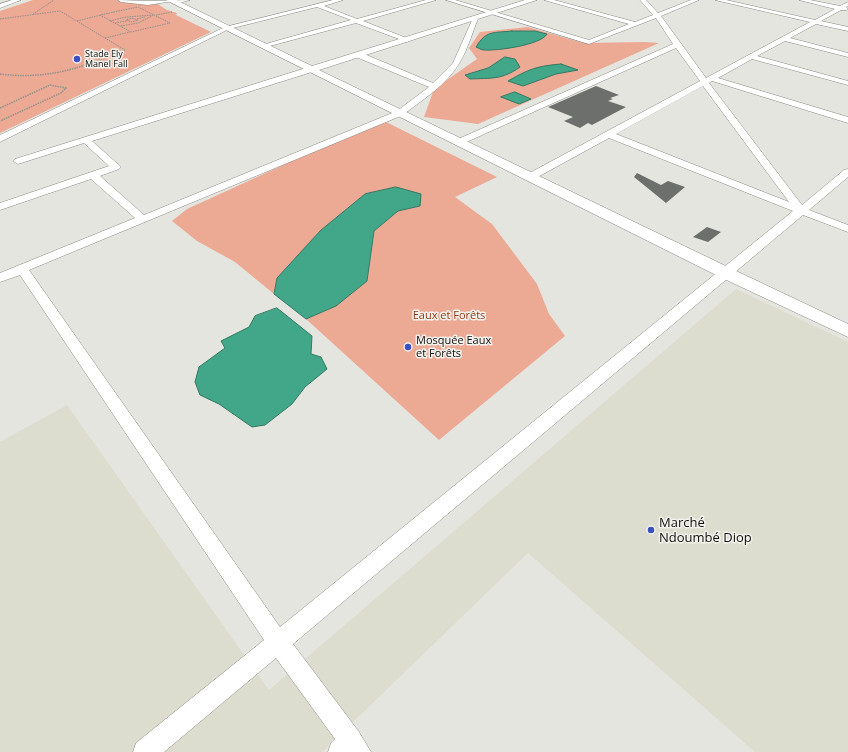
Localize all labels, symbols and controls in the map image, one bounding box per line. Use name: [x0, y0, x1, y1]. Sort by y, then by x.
place label: Stade Ely Manel Fall: [85, 49, 127, 70]
marker: Stade Ely Manel Fall: [72, 54, 82, 64]
park label: Eaux et Forêts: [413, 309, 485, 323]
place label: Mosquée Eaux et Forêts: [416, 334, 491, 360]
marker: Mosquée Eaux et Forêts: [403, 342, 413, 352]
place label: Marché Ndoumbé Diop: [659, 515, 752, 546]
marker: Marché Ndoumbé Diop: [646, 525, 656, 535]

